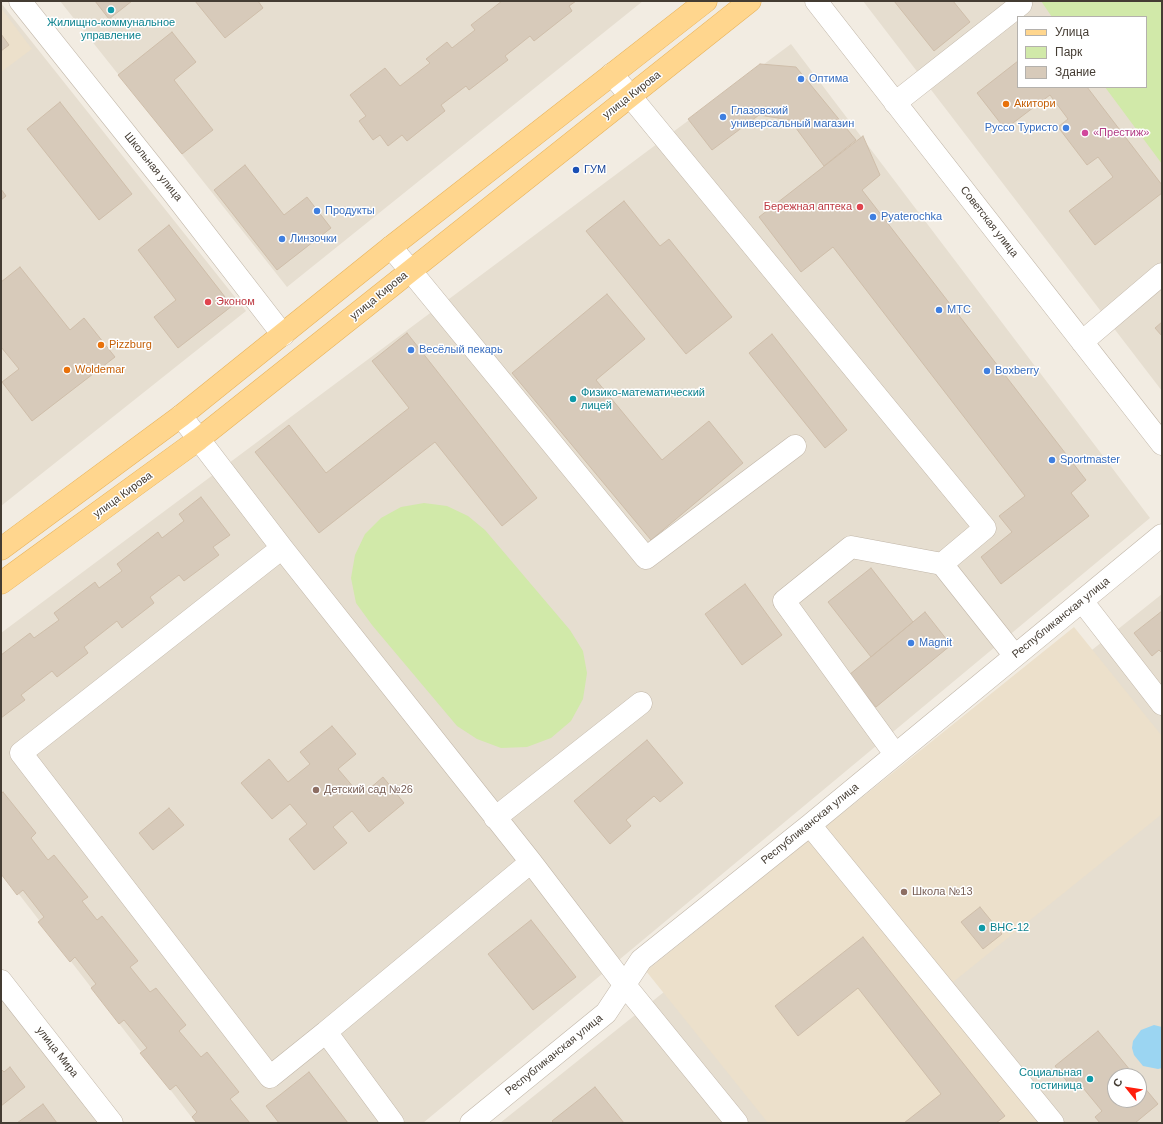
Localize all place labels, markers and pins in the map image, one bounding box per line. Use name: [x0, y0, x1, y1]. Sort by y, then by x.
marker: Жилищно-коммунальное управление: [106, 5, 116, 15]
place label: Жилищно-коммунальное управление: [47, 16, 175, 42]
place label: Оптима: [809, 72, 848, 86]
marker: Оптима: [796, 74, 806, 84]
place label: Акитори: [1014, 97, 1056, 111]
marker: Акитори: [1001, 99, 1011, 109]
place label: Глазовский универсальный магазин: [731, 104, 854, 130]
marker: Глазовский универсальный магазин: [718, 112, 728, 122]
place label: Руссо Туристо: [985, 121, 1058, 135]
marker: Руссо Туристо: [1061, 123, 1071, 133]
place label: «Престиж»: [1093, 126, 1149, 140]
marker: «Престиж»: [1080, 128, 1090, 138]
place label: ГУМ: [584, 163, 606, 177]
marker: ГУМ: [571, 165, 581, 175]
place label: Бережная аптека: [764, 200, 852, 214]
marker: Бережная аптека: [855, 202, 865, 212]
place label: Продукты: [325, 204, 375, 218]
marker: Продукты: [312, 206, 322, 216]
place label: Pyaterochka: [881, 210, 942, 224]
marker: Pyaterochka: [868, 212, 878, 222]
place label: Линзочки: [290, 232, 337, 246]
marker: Линзочки: [277, 234, 287, 244]
place label: Эконом: [216, 295, 255, 309]
marker: Эконом: [203, 297, 213, 307]
place label: МТС: [947, 303, 971, 317]
marker: МТС: [934, 305, 944, 315]
place label: Pizzburg: [109, 338, 152, 352]
marker: Pizzburg: [96, 340, 106, 350]
place label: Весёлый пекарь: [419, 343, 503, 357]
marker: Весёлый пекарь: [406, 345, 416, 355]
place label: Woldemar: [75, 363, 125, 377]
place label: Boxberry: [995, 364, 1039, 378]
marker: Woldemar: [62, 365, 72, 375]
marker: Boxberry: [982, 366, 992, 376]
place label: Физико-математический лицей: [581, 386, 705, 412]
marker: Физико-математический лицей: [568, 394, 578, 404]
place label: Sportmaster: [1060, 453, 1120, 467]
marker: Sportmaster: [1047, 455, 1057, 465]
place label: Magnit: [919, 636, 952, 650]
marker: Magnit: [906, 638, 916, 648]
place label: Детский сад №26: [324, 783, 413, 797]
marker: Детский сад №26: [311, 785, 321, 795]
place label: Школа №13: [912, 885, 973, 899]
marker: Школа №13: [899, 887, 909, 897]
place label: ВНС-12: [990, 921, 1029, 935]
marker: ВНС-12: [977, 923, 987, 933]
place label: Социальная гостиница: [1019, 1066, 1082, 1092]
marker: Социальная гостиница: [1085, 1074, 1095, 1084]

